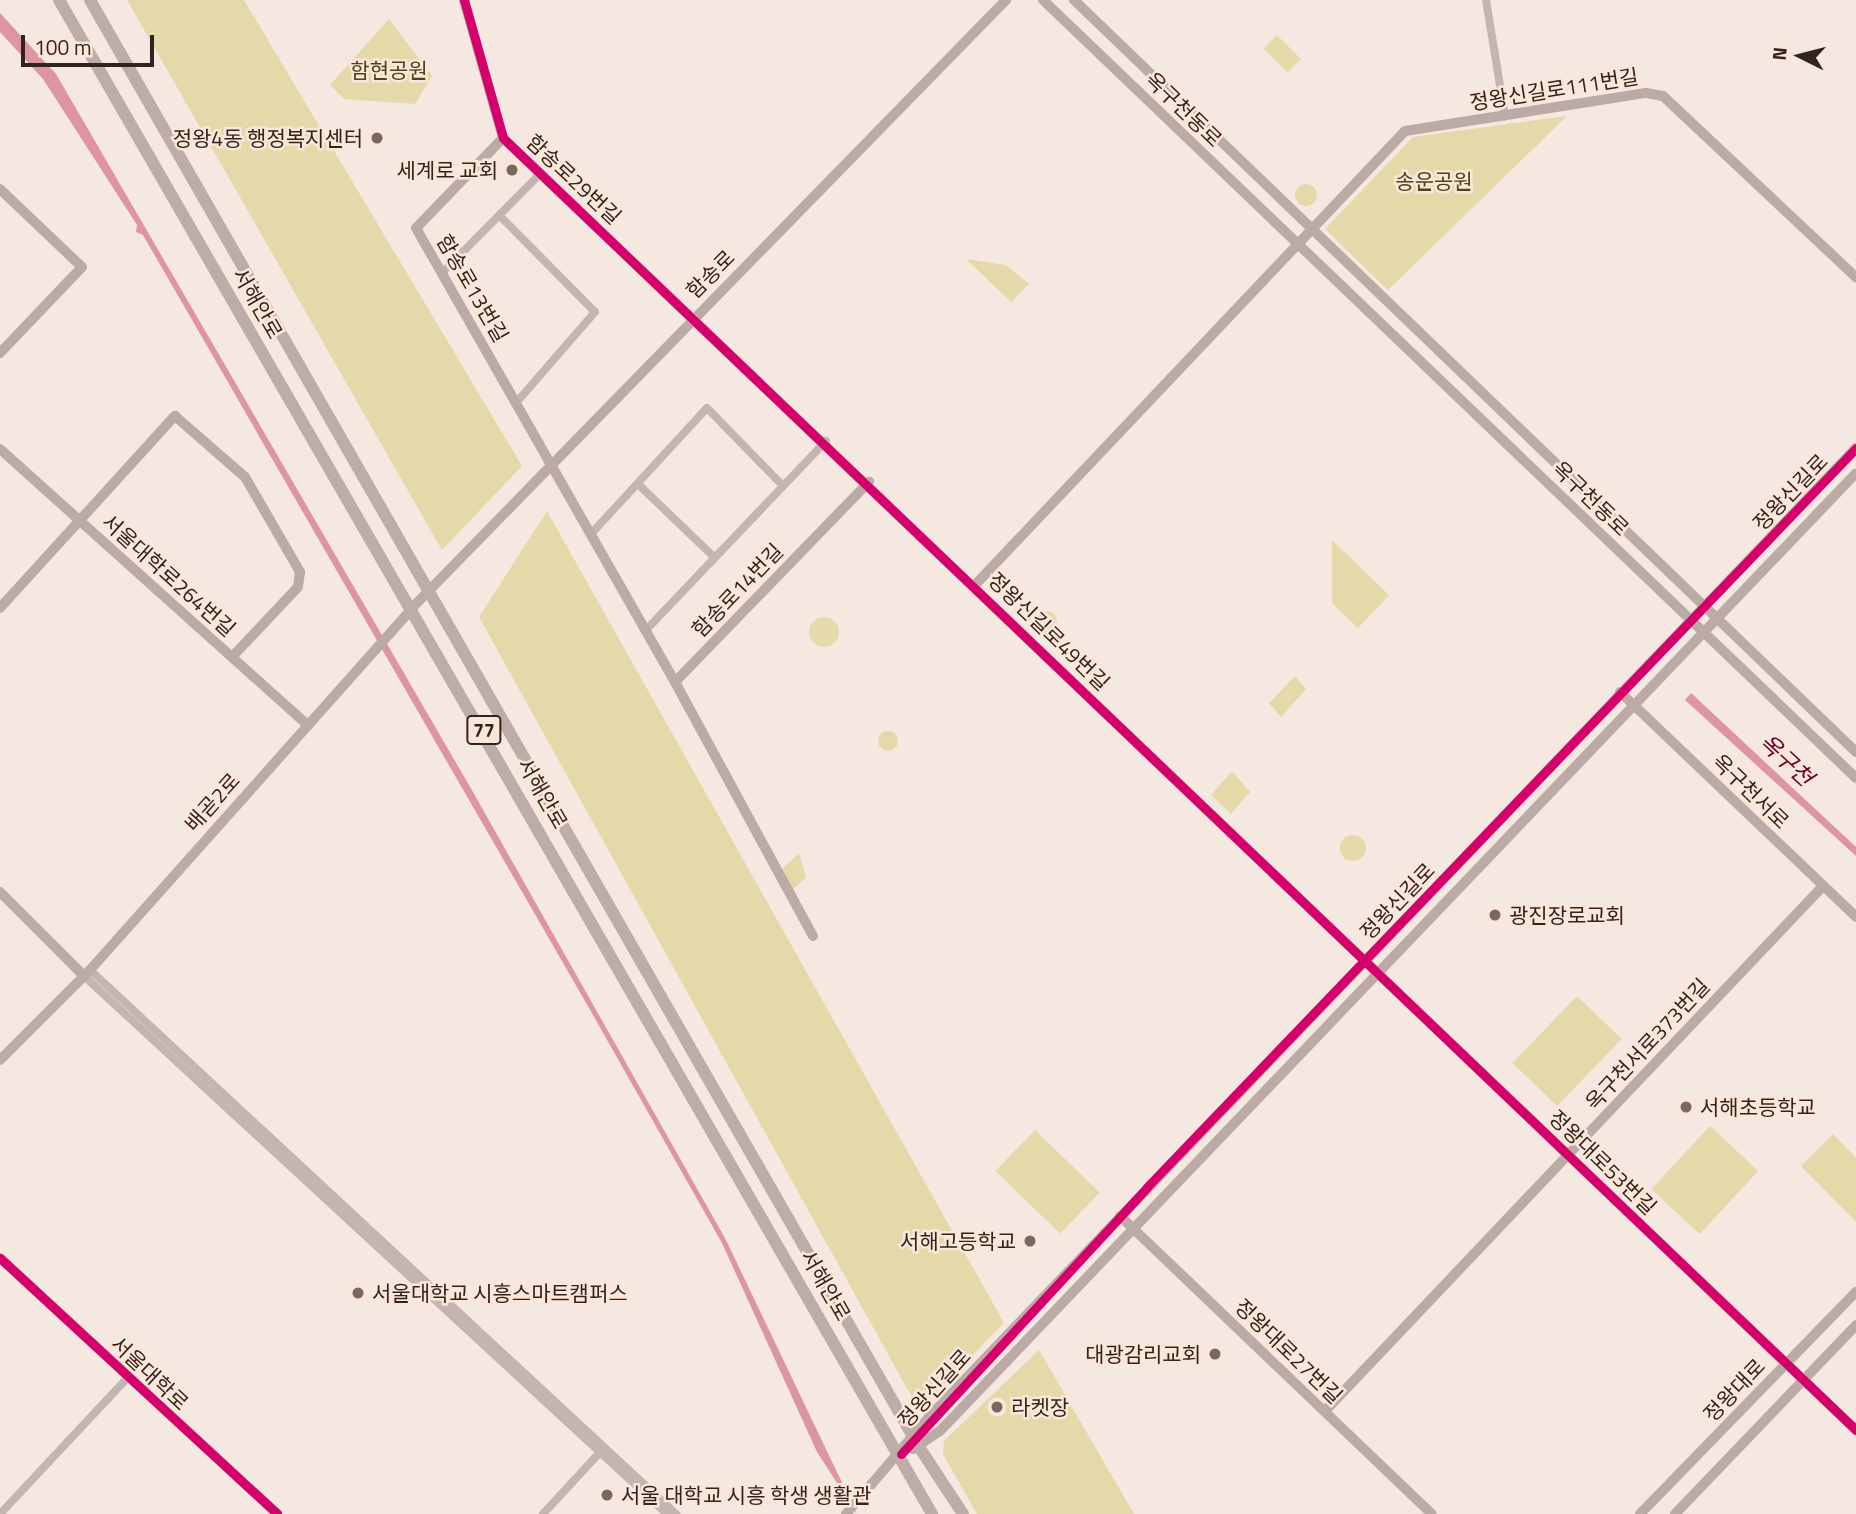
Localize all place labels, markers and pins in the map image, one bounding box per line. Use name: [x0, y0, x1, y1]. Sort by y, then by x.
place label: 정왕4동 행정복지센터: [173, 125, 363, 151]
marker: 정왕4동 행정복지센터: [369, 130, 385, 146]
place label: 세계로 교회: [397, 157, 498, 183]
marker: 세계로 교회: [504, 162, 520, 178]
place label: 광진장로교회: [1509, 902, 1625, 928]
marker: 광진장로교회: [1487, 907, 1503, 923]
place label: 서해초등학교: [1700, 1094, 1816, 1120]
marker: 서해초등학교: [1678, 1099, 1694, 1115]
place label: 서해고등학교: [900, 1228, 1016, 1254]
marker: 서해고등학교: [1022, 1233, 1038, 1249]
place label: 서울대학교 시흥스마트캠퍼스: [372, 1280, 628, 1306]
marker: 서울대학교 시흥스마트캠퍼스: [350, 1285, 366, 1301]
place label: 대광감리교회: [1085, 1341, 1201, 1367]
marker: 대광감리교회: [1207, 1346, 1223, 1362]
place label: 라켓장: [1011, 1394, 1069, 1420]
marker: 라켓장: [989, 1399, 1005, 1415]
place label: 서울 대학교 시흥 학생 생활관: [621, 1482, 871, 1508]
marker: 서울 대학교 시흥 학생 생활관: [599, 1487, 615, 1503]

